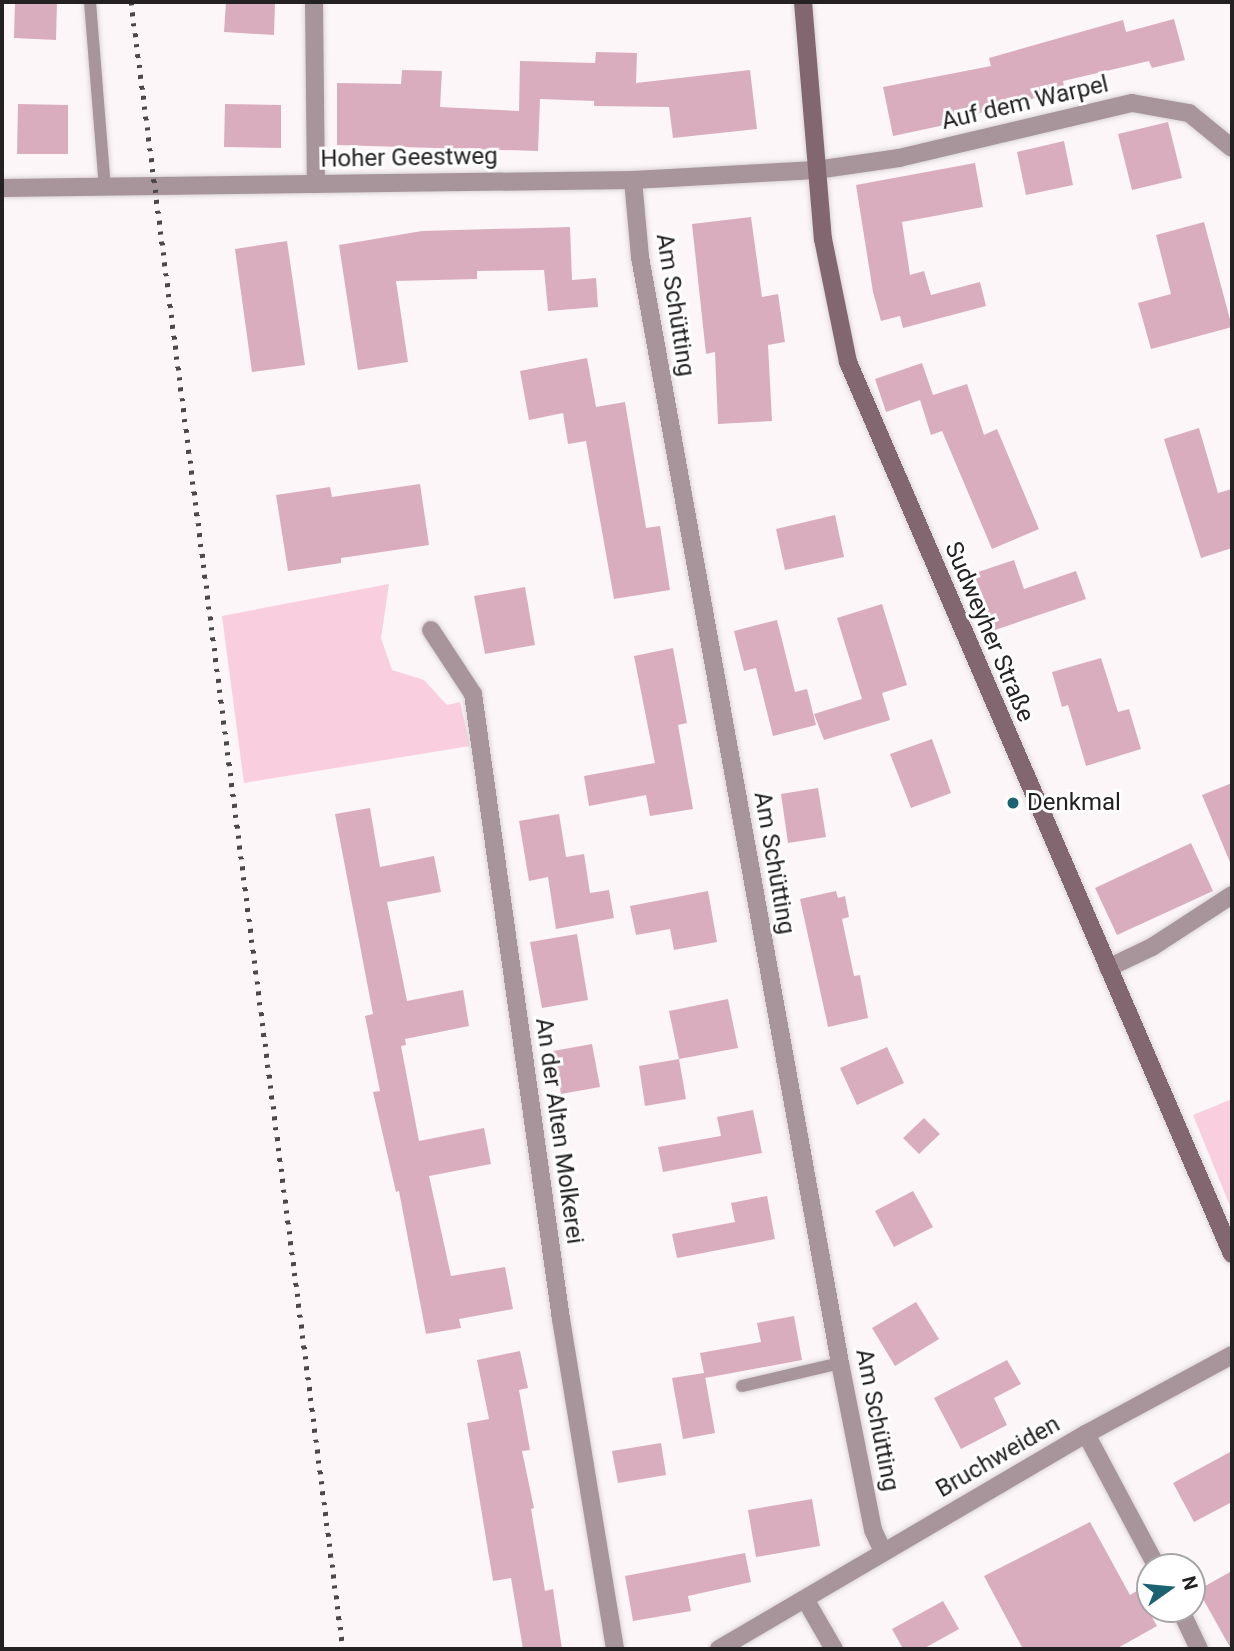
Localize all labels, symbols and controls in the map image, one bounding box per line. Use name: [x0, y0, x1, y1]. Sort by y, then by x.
street label: Auf dem Warpel: [939, 70, 1111, 136]
street label: Hoher Geestweg: [320, 142, 498, 174]
street label: Am Schütting: [649, 232, 701, 378]
street label: Sudweyher Straße: [938, 538, 1040, 726]
place label: Denkmal: [1027, 789, 1121, 817]
street label: Am Schütting: [747, 790, 801, 936]
marker: Denkmal: [1005, 795, 1021, 811]
street label: An der Alten Molkerei: [529, 1016, 589, 1246]
street label: Am Schütting: [849, 1346, 905, 1494]
street label: Bruchweiden: [931, 1410, 1065, 1504]
north arrow: [1136, 1553, 1206, 1623]
text: N: [1177, 1574, 1203, 1592]

